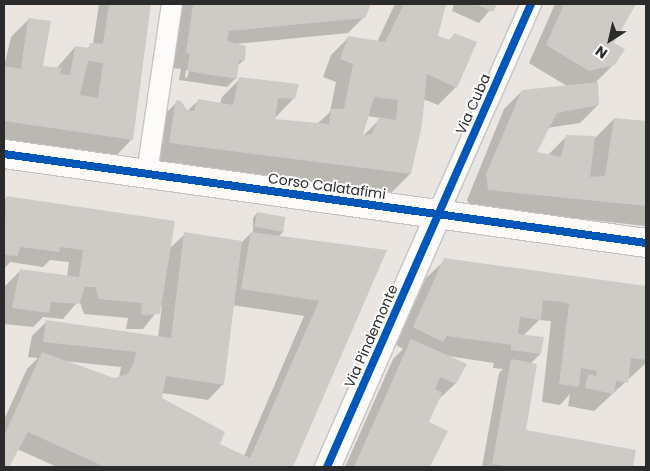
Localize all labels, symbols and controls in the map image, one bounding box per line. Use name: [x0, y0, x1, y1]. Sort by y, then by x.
north arrow: [585, 15, 635, 65]
text: N: [591, 41, 611, 63]
street label: Via Cuba: [452, 71, 494, 137]
street label: Corso Calatafimi: [267, 169, 387, 203]
street label: Via Pindemonte: [341, 282, 401, 390]

